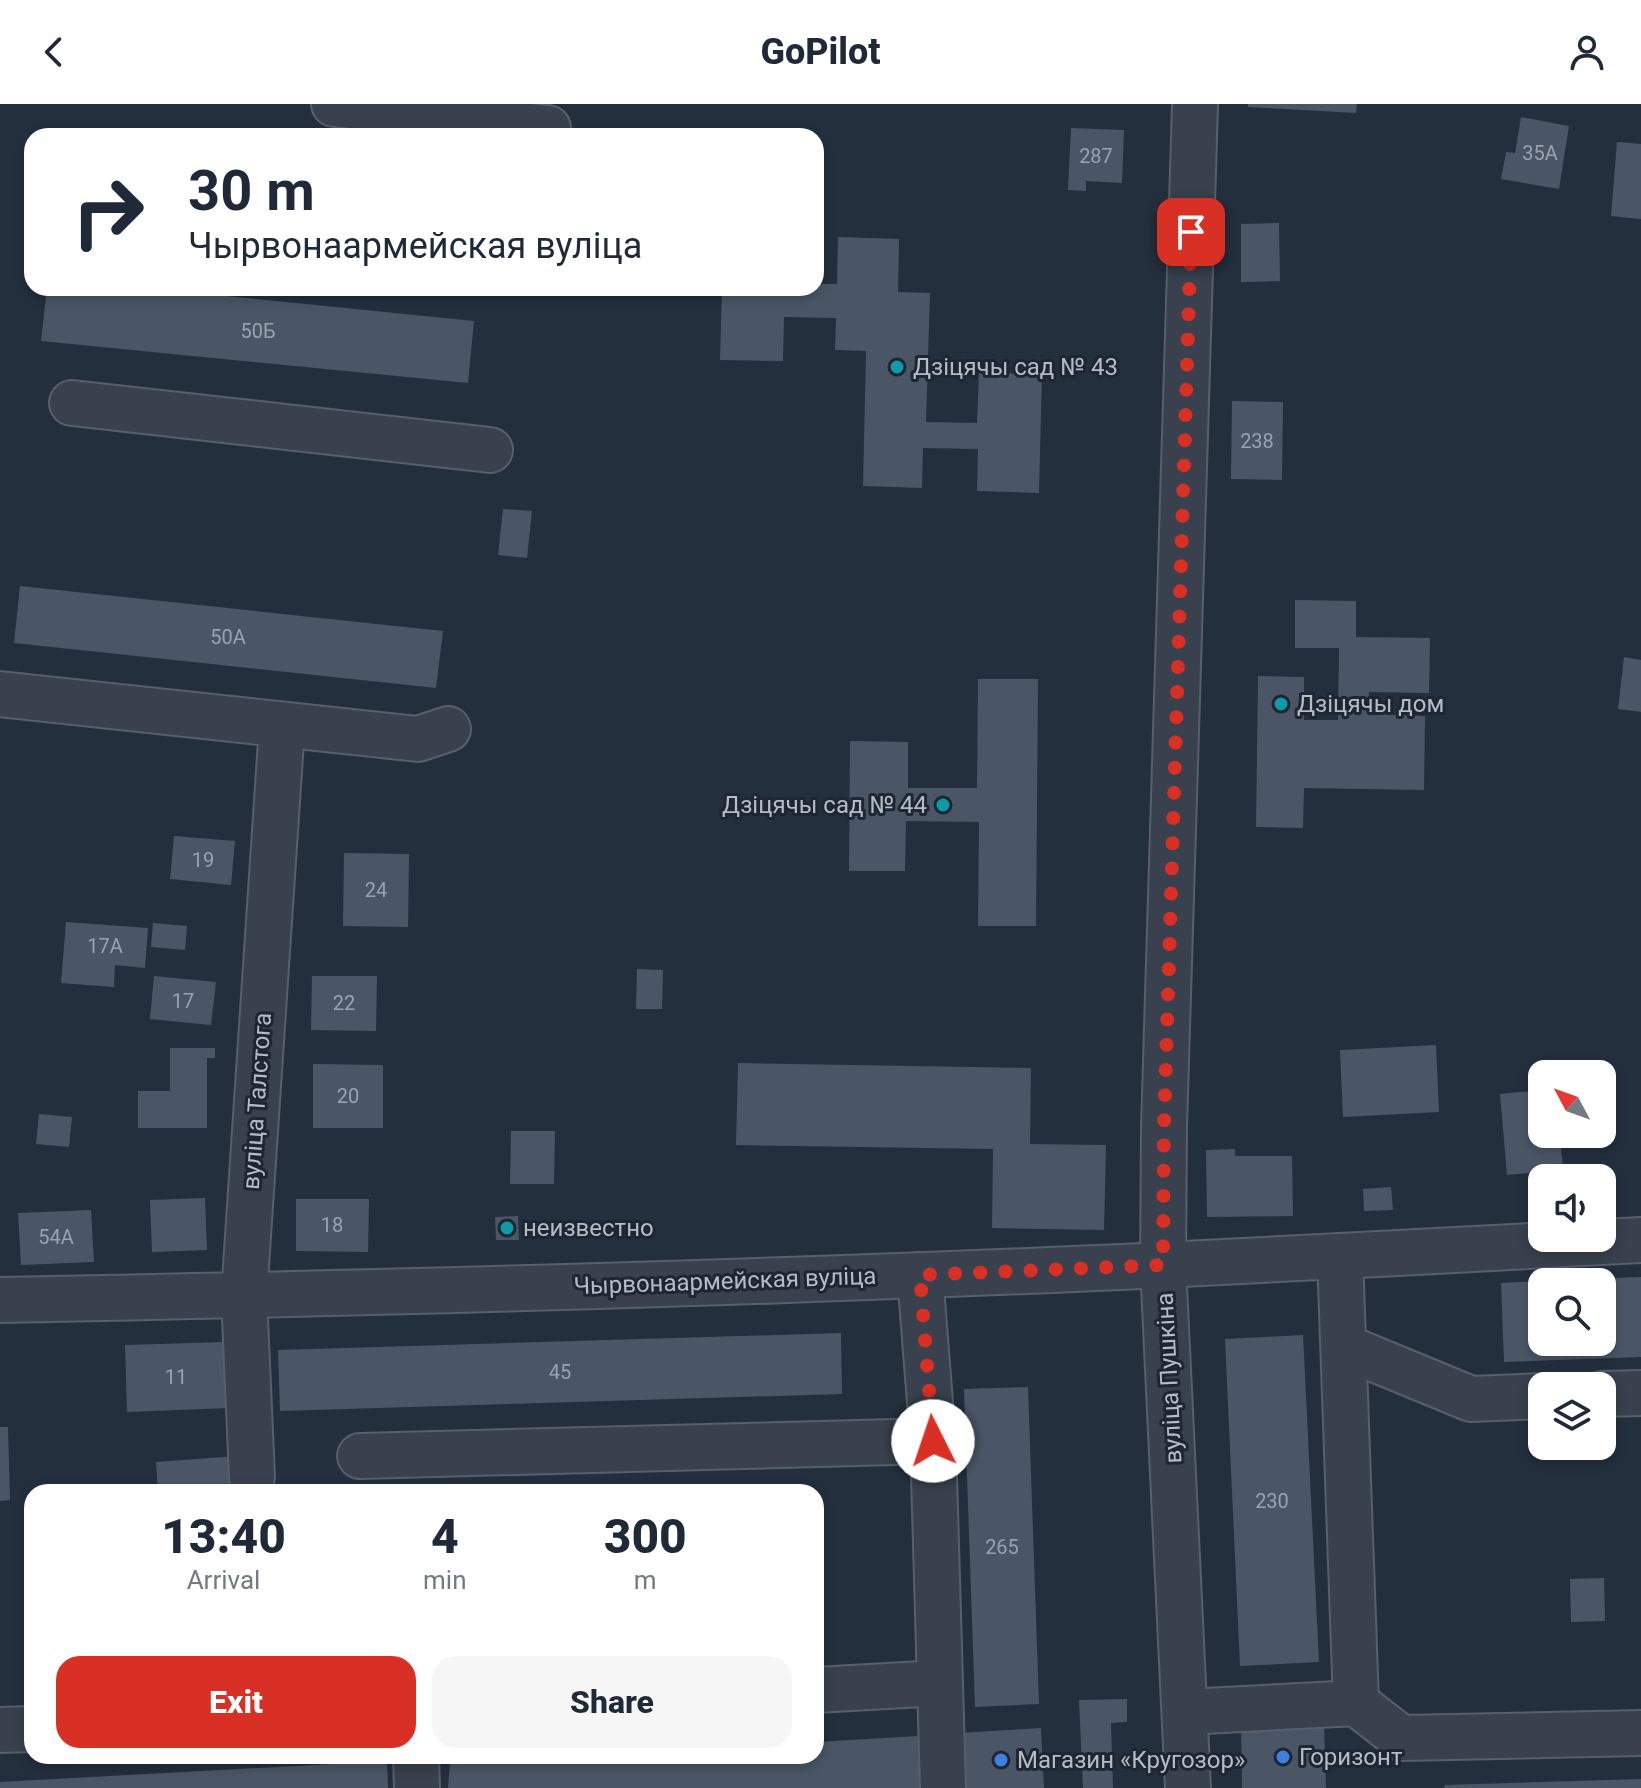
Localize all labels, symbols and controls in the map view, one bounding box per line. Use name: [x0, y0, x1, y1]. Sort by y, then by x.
icon: back: [32, 30, 76, 74]
icon: person: [1565, 30, 1609, 74]
text: GoPilot: [760, 31, 881, 73]
house number: 35А: [1522, 141, 1558, 165]
house number: 287: [1079, 144, 1113, 168]
text: 30 m: [188, 158, 315, 224]
icon: right: [56, 160, 160, 264]
pin: [1157, 198, 1225, 266]
icon: arrive: [1169, 210, 1213, 254]
text: Чырвонаармейская вуліца: [188, 225, 642, 267]
house number: 50Б: [240, 319, 276, 343]
place label: Дзіцячы сад № 43: [913, 353, 1118, 381]
marker: Дзіцячы сад № 43: [888, 358, 906, 376]
house number: 238: [1240, 429, 1274, 453]
house number: 50А: [210, 625, 246, 649]
place label: Дзіцячы дом: [1297, 690, 1444, 718]
marker: Дзіцячы дом: [1272, 695, 1290, 713]
place label: Дзіцячы сад № 44: [722, 791, 927, 819]
marker: Дзіцячы сад № 44: [934, 796, 952, 814]
house number: 19: [192, 848, 214, 872]
house number: 24: [365, 878, 387, 902]
house number: 17А: [87, 934, 123, 958]
house number: 17: [172, 989, 194, 1013]
house number: 22: [333, 991, 355, 1015]
street label: вуліца Талстога: [237, 1012, 277, 1190]
north arrow: [1528, 1060, 1616, 1148]
map controls: [1528, 1060, 1616, 1460]
house number: 20: [337, 1084, 359, 1108]
button: sound: [1528, 1164, 1616, 1252]
house number: 18: [321, 1213, 343, 1237]
place label: неизвестно: [523, 1214, 654, 1242]
marker: неизвестно: [498, 1219, 516, 1237]
house number: 54А: [38, 1225, 74, 1249]
street label: Чырвонаармейская вуліца: [573, 1262, 877, 1300]
button: search: [1528, 1268, 1616, 1356]
street label: вуліца Пушкіна: [1151, 1292, 1187, 1464]
house number: 45: [549, 1360, 571, 1384]
house number: 11: [165, 1365, 187, 1389]
button: layers: [1528, 1372, 1616, 1460]
position arrow: [891, 1399, 975, 1483]
house number: 230: [1255, 1489, 1289, 1513]
text: 13:40: [161, 1508, 286, 1565]
text: 4: [431, 1508, 459, 1565]
text: 300: [604, 1508, 687, 1565]
house number: 265: [985, 1535, 1019, 1559]
text: Arrival: [187, 1565, 260, 1595]
text: min: [423, 1565, 467, 1595]
text: m: [634, 1565, 657, 1595]
button: Exit: [56, 1656, 416, 1748]
button: Share: [432, 1656, 792, 1748]
place label: Горизонт: [1299, 1743, 1403, 1771]
place label: Магазин «Кругозор»: [1017, 1746, 1245, 1774]
marker: Горизонт: [1274, 1748, 1292, 1766]
marker: Магазин «Кругозор»: [992, 1751, 1010, 1769]

